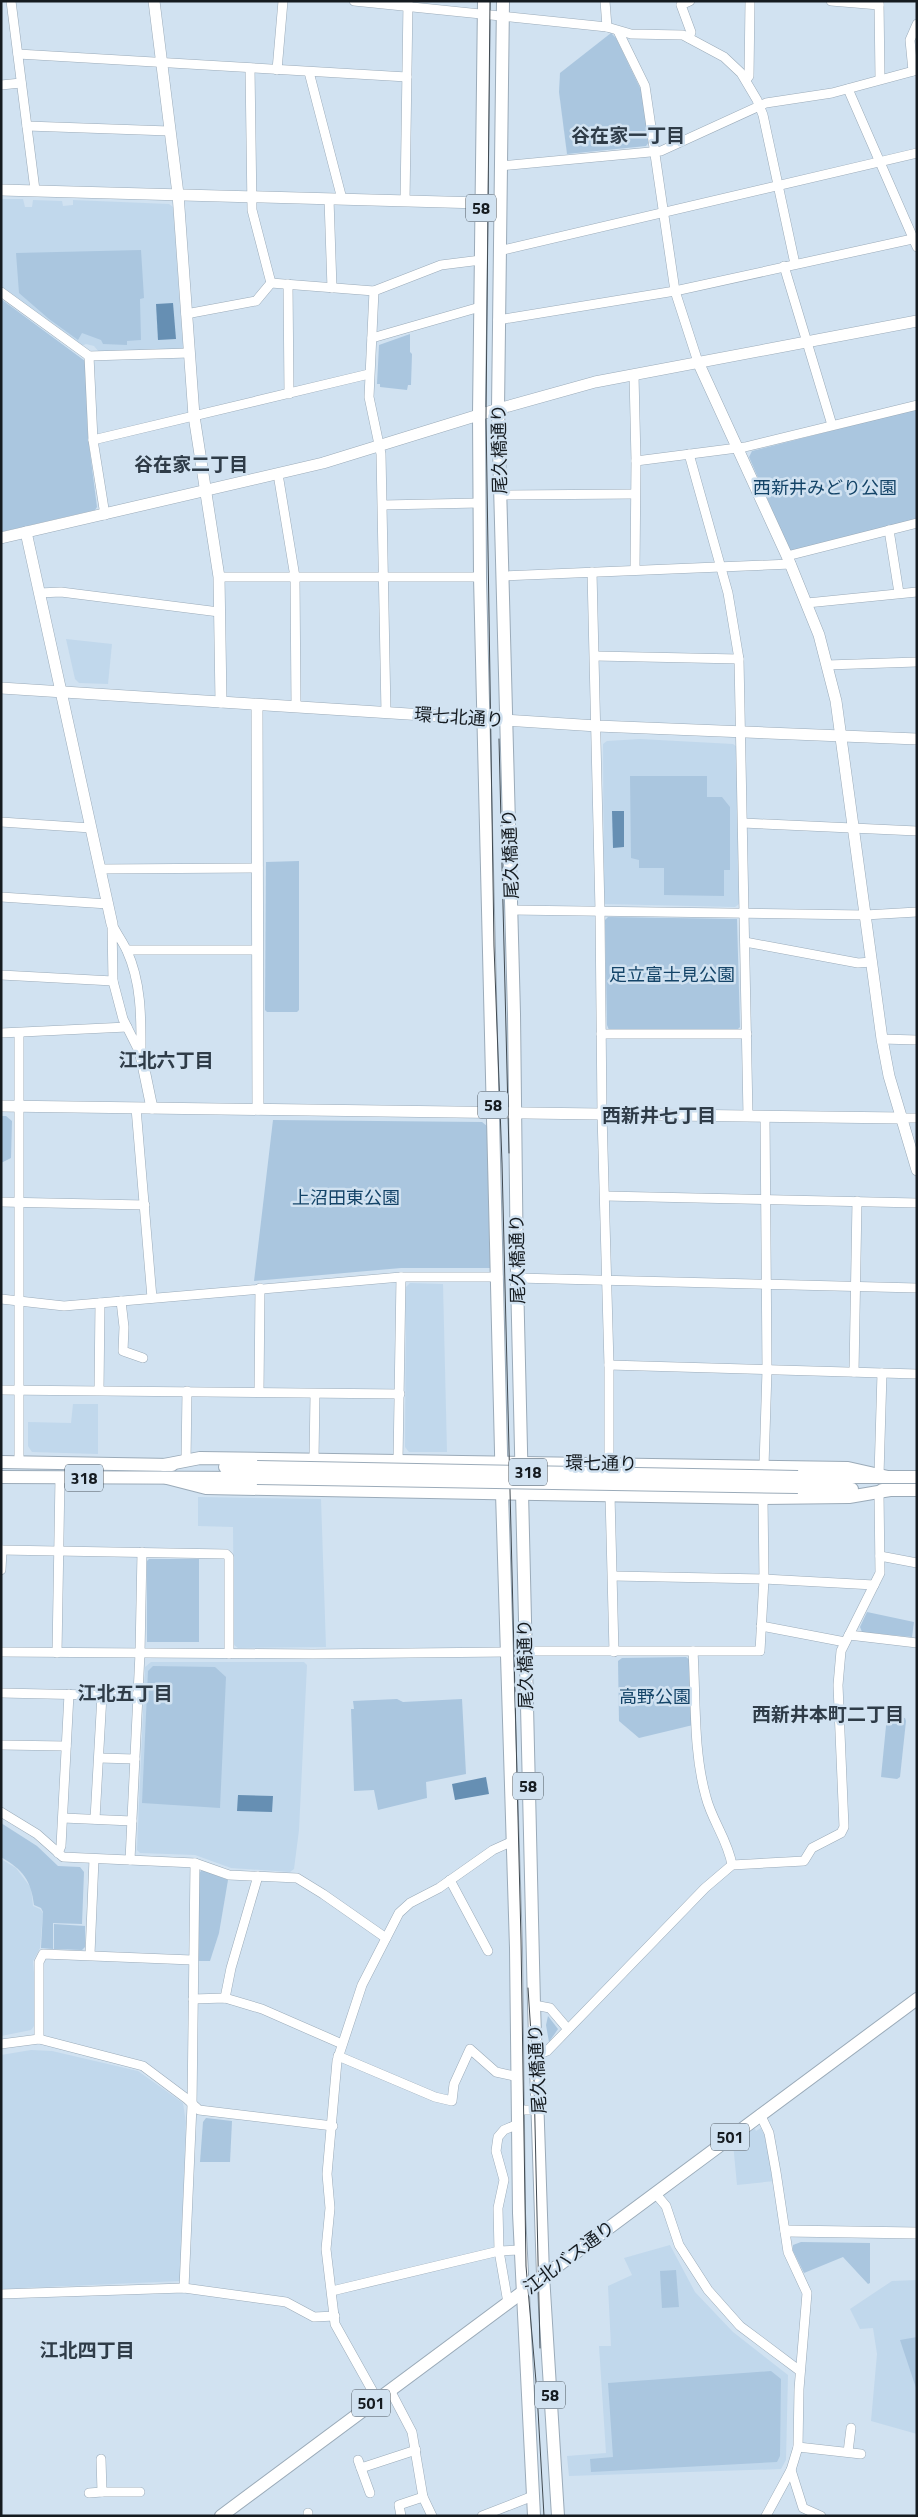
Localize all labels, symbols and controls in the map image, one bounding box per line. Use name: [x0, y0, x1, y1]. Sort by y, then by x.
district label: 谷在家一丁目: [571, 120, 685, 149]
road number: 58: [466, 194, 496, 222]
street label: 尾久橋通り: [485, 404, 513, 494]
district label: 谷在家二丁目: [134, 449, 248, 478]
park label: 西新井みどり公園: [753, 474, 897, 501]
street label: 環七北通り: [413, 700, 505, 734]
street label: 尾久橋通り: [495, 809, 525, 899]
park label: 足立富士見公園: [609, 961, 735, 988]
district label: 江北六丁目: [118, 1045, 214, 1074]
road number: 58: [478, 1092, 508, 1118]
district label: 西新井七丁目: [602, 1100, 716, 1129]
park label: 上沼田東公園: [292, 1184, 400, 1211]
street label: 尾久橋通り: [503, 1214, 531, 1304]
street label: 環七通り: [565, 1449, 637, 1477]
road number: 318: [509, 1458, 547, 1485]
road number: 318: [65, 1465, 103, 1492]
street label: 尾久橋通り: [511, 1619, 539, 1709]
district label: 江北五丁目: [77, 1678, 173, 1707]
park label: 高野公園: [619, 1683, 691, 1710]
district label: 西新井本町二丁目: [752, 1699, 904, 1728]
road number: 58: [513, 1772, 543, 1800]
street label: 尾久橋通り: [521, 2023, 553, 2115]
road number: 501: [711, 2124, 749, 2150]
street label: 江北バス通り: [518, 2214, 620, 2300]
district label: 江北四丁目: [39, 2335, 135, 2364]
road number: 58: [535, 2382, 565, 2408]
road number: 501: [352, 2390, 390, 2416]

